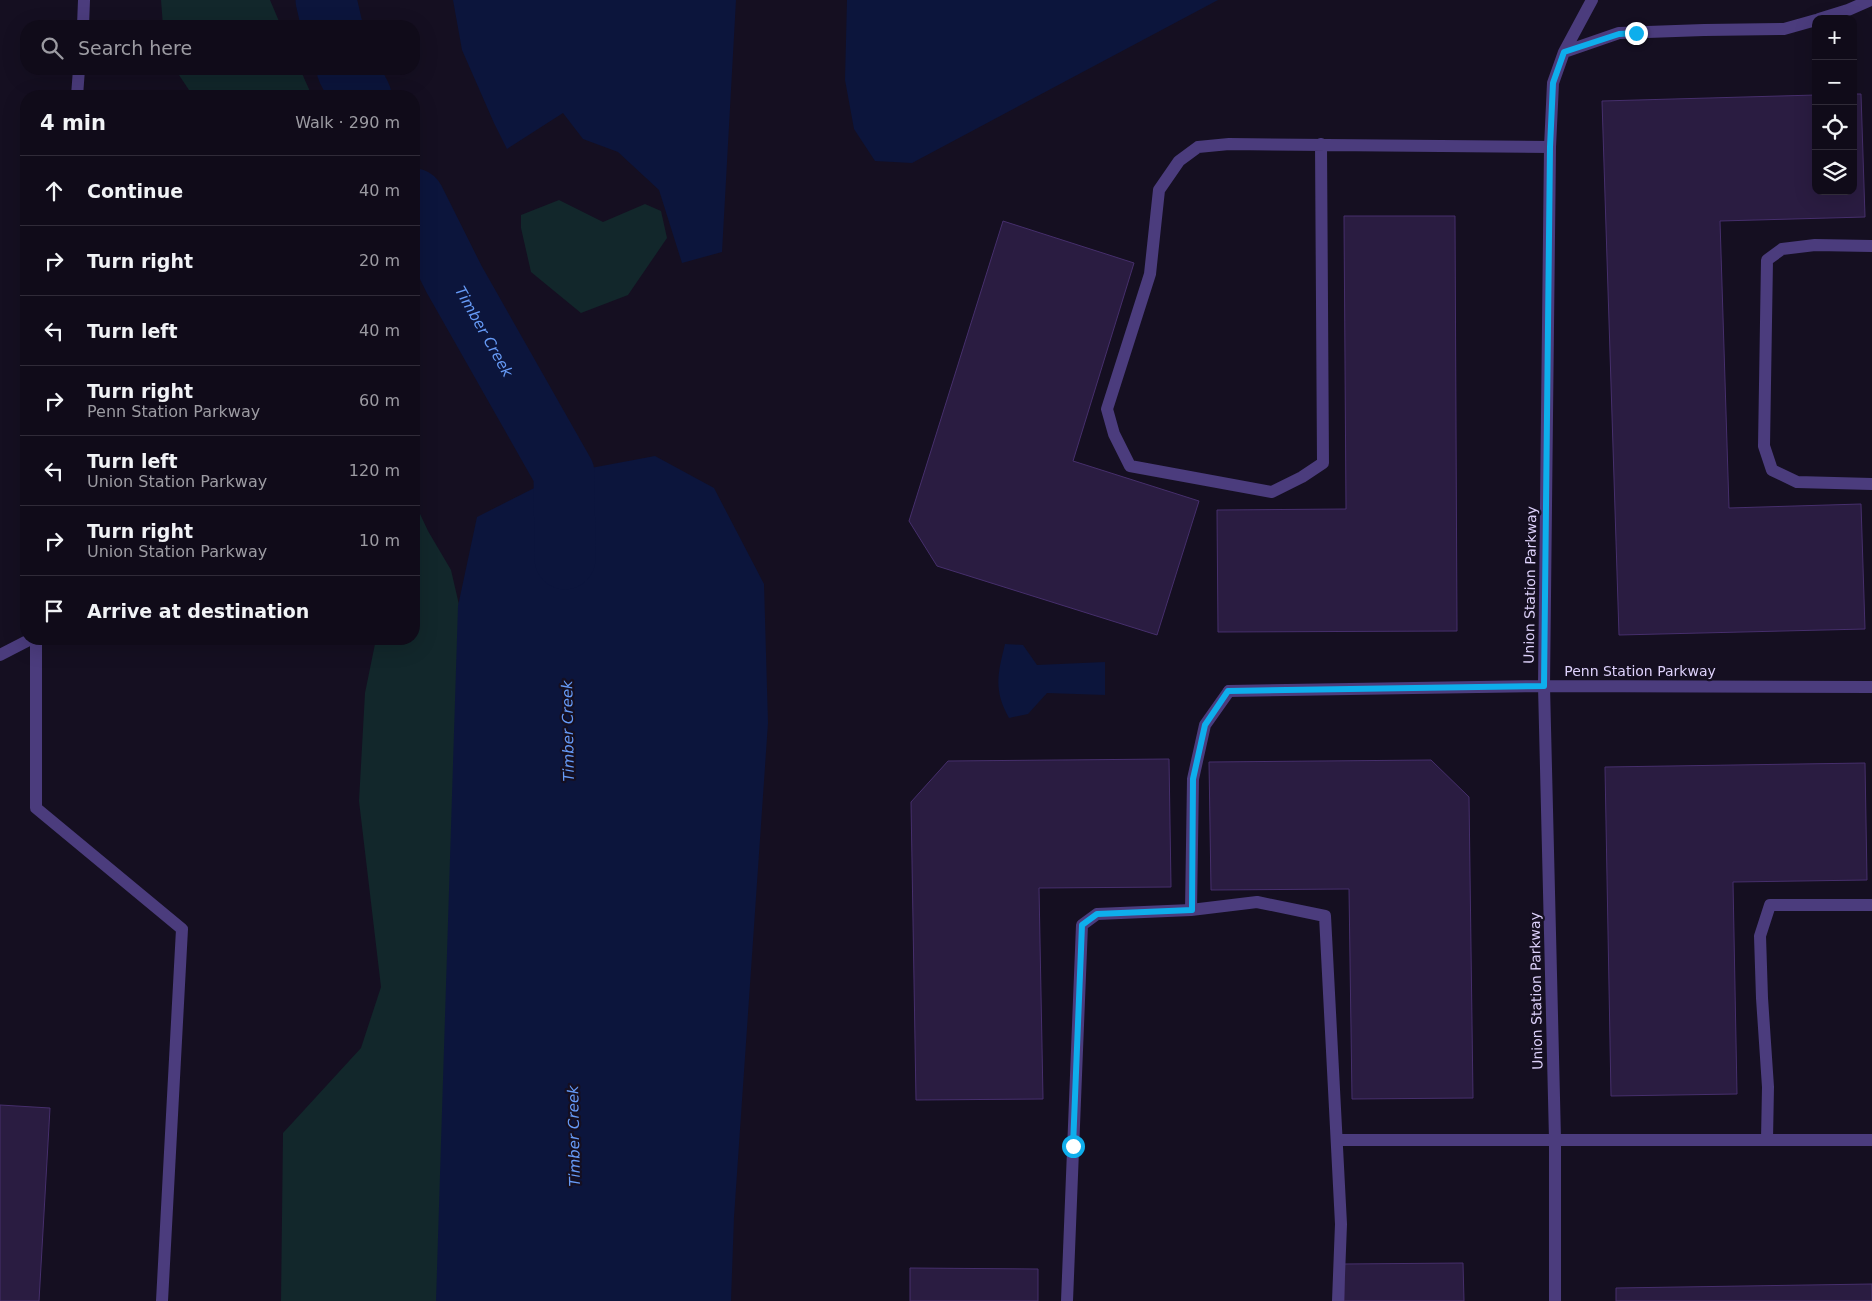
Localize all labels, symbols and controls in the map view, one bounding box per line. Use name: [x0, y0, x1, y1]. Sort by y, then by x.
map controls: [1812, 15, 1857, 195]
button: +: [1812, 15, 1857, 60]
search box: [20, 20, 420, 75]
route end: [1625, 22, 1648, 45]
icon: search: [38, 34, 66, 62]
text: Search here: [78, 37, 192, 59]
button: −: [1812, 60, 1857, 105]
button: locate: [1812, 105, 1857, 150]
text: 4 min: [40, 111, 106, 135]
text: Walk · 290 m: [295, 113, 400, 132]
button: layers: [1812, 150, 1857, 195]
icon: ahead: [40, 177, 68, 205]
text: Continue: [87, 180, 183, 202]
text: 40 m: [359, 181, 400, 200]
icon: right: [40, 247, 68, 275]
text: Turn right: [87, 250, 193, 272]
text: 20 m: [359, 251, 400, 270]
water label: Timber Creek: [451, 283, 517, 381]
icon: left: [40, 317, 68, 345]
text: Turn left: [87, 320, 178, 342]
text: 40 m: [359, 321, 400, 340]
text: Turn right: [87, 380, 193, 402]
icon: right: [40, 387, 68, 415]
text: 60 m: [359, 391, 400, 410]
text: Penn Station Parkway: [87, 402, 260, 421]
text: Turn left: [87, 450, 178, 472]
icon: left: [40, 457, 68, 485]
text: 120 m: [349, 461, 400, 480]
text: Union Station Parkway: [87, 472, 267, 491]
street label: Union Station Parkway: [1521, 506, 1539, 664]
text: Turn right: [87, 520, 193, 542]
icon: right: [40, 527, 68, 555]
text: 10 m: [359, 531, 400, 550]
text: Union Station Parkway: [87, 542, 267, 561]
icon: arrive: [40, 597, 68, 625]
text: Arrive at destination: [87, 600, 309, 622]
street label: Penn Station Parkway: [1564, 663, 1716, 679]
water label: Timber Creek: [558, 679, 578, 782]
street label: Union Station Parkway: [1527, 912, 1545, 1070]
water label: Timber Creek: [564, 1084, 584, 1187]
route start: [1062, 1135, 1085, 1158]

